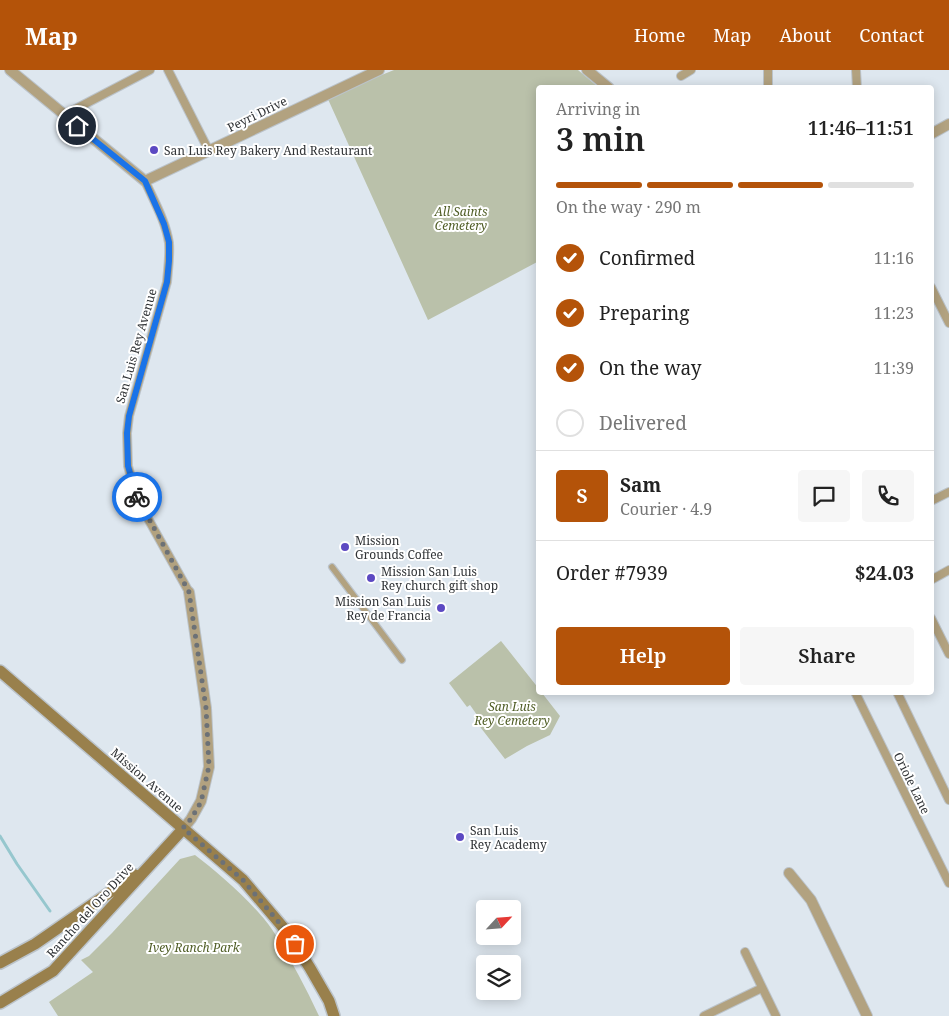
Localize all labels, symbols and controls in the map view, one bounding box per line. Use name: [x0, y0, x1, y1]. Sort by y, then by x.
text: Map: [25, 19, 78, 52]
text: Home: [634, 23, 685, 47]
text: Map: [713, 23, 751, 47]
text: About: [779, 23, 831, 47]
text: Contact: [859, 23, 924, 47]
street label: Peyri Drive: [224, 92, 290, 136]
text: Arriving in: [556, 98, 640, 120]
pin: [56, 105, 98, 147]
icon: home: [63, 112, 91, 140]
text: 11:46–11:51: [808, 115, 914, 141]
text: 3 min: [556, 117, 645, 160]
place label: San Luis Rey Bakery And Restaurant: [164, 142, 372, 159]
marker: San Luis Rey Bakery And Restaurant: [148, 144, 160, 156]
text: On the way · 290 m: [556, 196, 701, 218]
park label: All Saints Cemetery: [433, 203, 488, 234]
icon: check: [556, 244, 584, 272]
text: Confirmed: [599, 245, 695, 271]
text: 11:16: [874, 247, 914, 269]
street label: San Luis Rey Avenue: [111, 287, 161, 405]
icon: check: [556, 299, 584, 327]
text: Preparing: [599, 300, 689, 326]
text: 11:23: [874, 302, 914, 324]
icon: check: [556, 354, 584, 382]
text: On the way: [599, 355, 702, 381]
text: 11:39: [874, 357, 914, 379]
text: Delivered: [599, 410, 687, 436]
button: chat: [798, 470, 850, 522]
button: phone: [862, 470, 914, 522]
courier: [112, 472, 162, 522]
text: Sam: [620, 472, 661, 498]
icon: bike: [123, 483, 151, 511]
text: S: [576, 483, 588, 509]
text: Courier · 4.9: [620, 498, 712, 520]
place label: Mission Grounds Coffee: [355, 532, 443, 563]
marker: Mission Grounds Coffee: [339, 541, 351, 553]
text: Order #7939: [556, 560, 668, 586]
text: $24.03: [855, 560, 914, 586]
place label: Mission San Luis Rey church gift shop: [381, 563, 498, 594]
marker: Mission San Luis Rey church gift shop: [365, 572, 377, 584]
place label: Mission San Luis Rey de Francia: [335, 593, 431, 624]
marker: Mission San Luis Rey de Francia: [435, 602, 447, 614]
button: Help: [556, 627, 730, 685]
button: Share: [740, 627, 914, 685]
park label: San Luis Rey Cemetery: [473, 698, 550, 729]
street label: Mission Avenue: [107, 744, 187, 816]
street label: Oriole Lane: [890, 749, 934, 817]
place label: San Luis Rey Academy: [470, 822, 547, 853]
marker: San Luis Rey Academy: [454, 831, 466, 843]
street label: Rancho del Oro Drive: [43, 859, 137, 961]
north arrow: [476, 900, 521, 945]
map controls: [476, 900, 521, 1000]
pin: [274, 923, 316, 965]
icon: bag: [281, 930, 309, 958]
park label: Ivey Ranch Park: [147, 939, 241, 956]
button: layers: [476, 955, 521, 1000]

